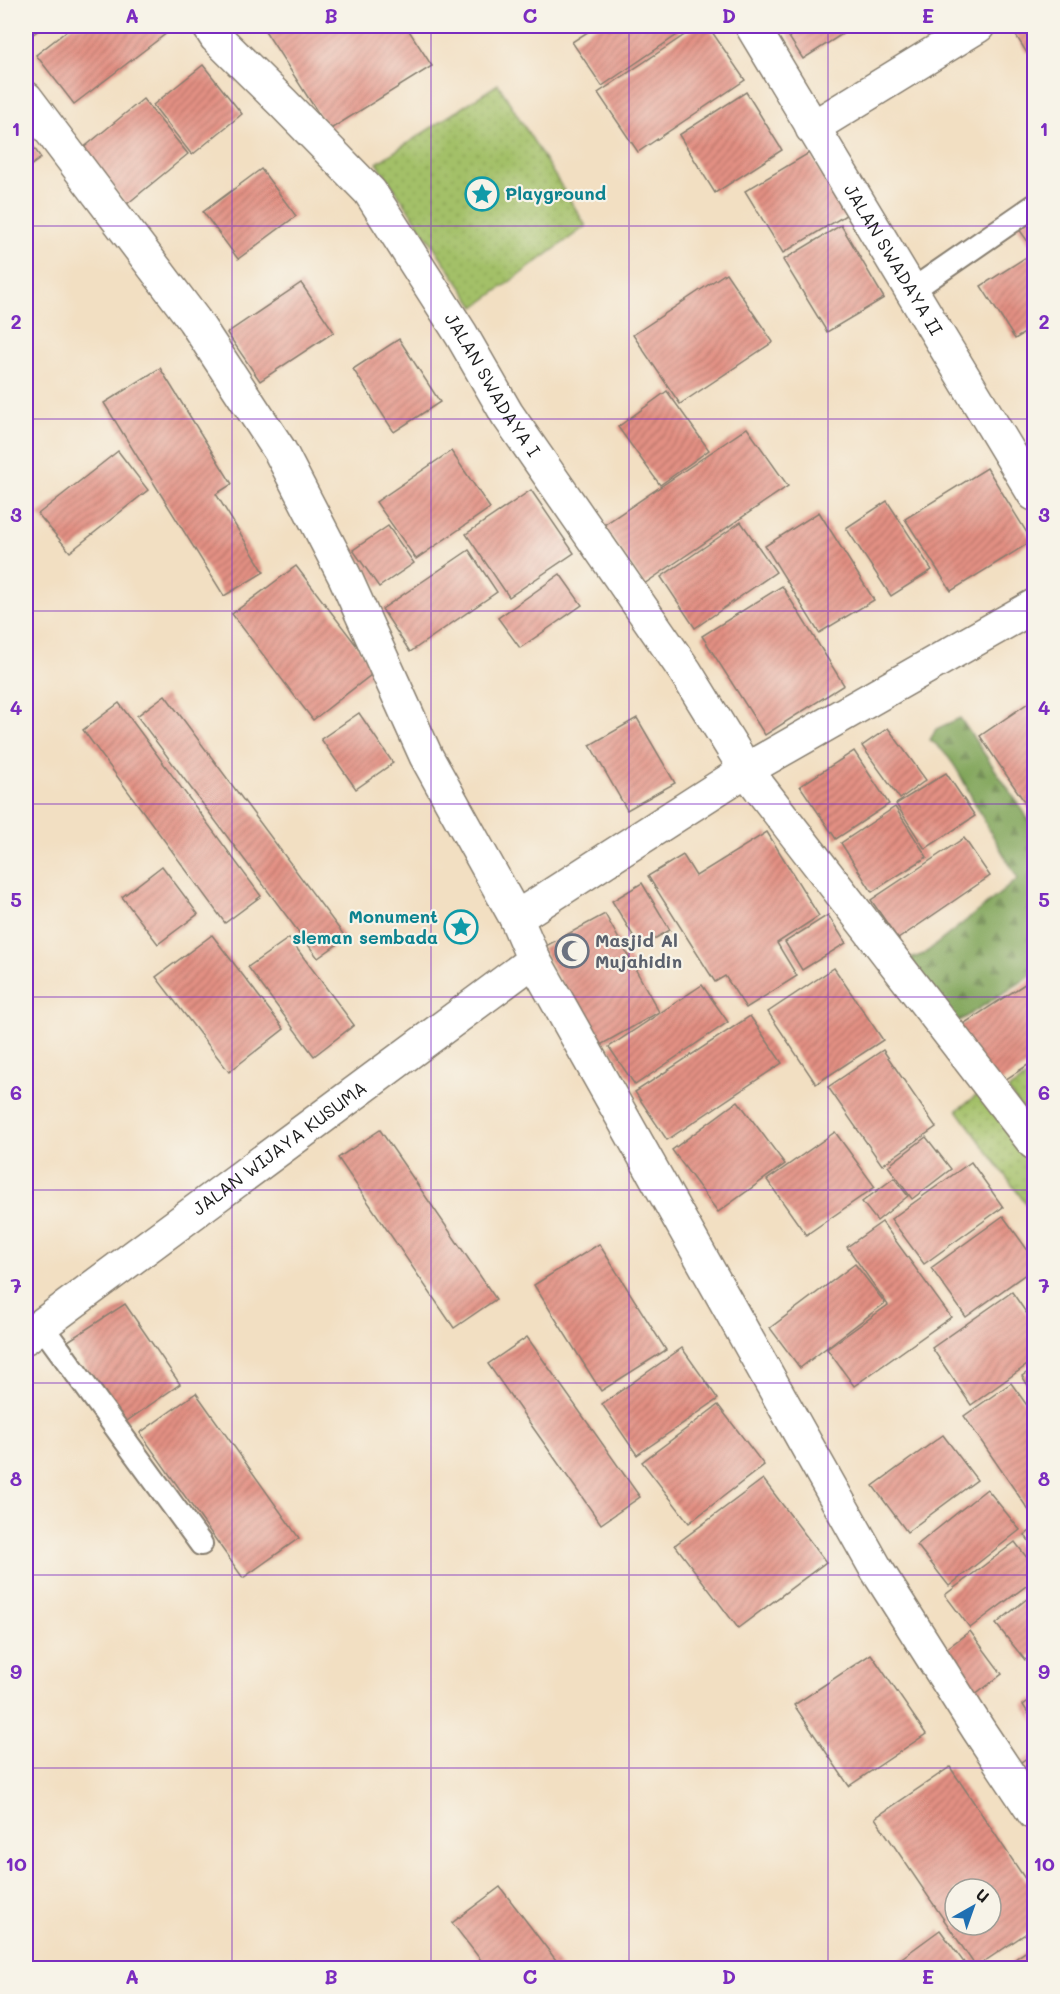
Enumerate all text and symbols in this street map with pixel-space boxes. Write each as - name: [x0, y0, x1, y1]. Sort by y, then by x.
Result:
- text: A: [125, 2, 139, 28]
- text: B: [324, 2, 338, 28]
- text: C: [523, 2, 538, 28]
- text: D: [722, 2, 736, 28]
- text: E: [922, 2, 934, 28]
- text: 1: [12, 115, 20, 141]
- text: 1: [1040, 115, 1048, 141]
- place icon: Playground: [464, 176, 500, 212]
- street label: JALAN SWADAYA II: [839, 179, 949, 339]
- place label: Playground: [505, 181, 606, 205]
- text: 2: [10, 308, 22, 334]
- street label: JALAN SWADAYA I: [440, 308, 546, 461]
- text: 2: [1038, 308, 1050, 334]
- text: 3: [10, 501, 22, 527]
- text: 3: [1038, 501, 1050, 527]
- text: 4: [10, 694, 23, 720]
- text: 4: [1038, 694, 1051, 720]
- text: 5: [10, 886, 22, 912]
- text: 5: [1038, 886, 1050, 912]
- place label: Monument sleman sembada: [292, 904, 438, 949]
- place icon: Monument sleman sembada: [443, 909, 479, 945]
- place label: Masjid Al Mujahidin: [595, 928, 682, 973]
- mosque icon: Masjid Al Mujahidin: [554, 933, 590, 969]
- street label: JALAN WIJAYA KUSUMA: [187, 1075, 371, 1221]
- text: 6: [10, 1079, 22, 1105]
- text: 6: [1038, 1079, 1050, 1105]
- text: 7: [10, 1272, 22, 1298]
- text: 7: [1038, 1272, 1050, 1298]
- text: 8: [10, 1465, 22, 1491]
- text: 8: [1038, 1465, 1050, 1491]
- text: 9: [10, 1658, 22, 1684]
- text: 9: [1038, 1658, 1050, 1684]
- text: 10: [5, 1850, 27, 1876]
- text: 10: [1033, 1850, 1055, 1876]
- north arrow: [943, 1877, 1003, 1937]
- text: U: [972, 1883, 994, 1907]
- text: A: [125, 1963, 139, 1989]
- text: B: [324, 1963, 338, 1989]
- text: C: [523, 1963, 538, 1989]
- text: D: [722, 1963, 736, 1989]
- text: E: [922, 1963, 934, 1989]

